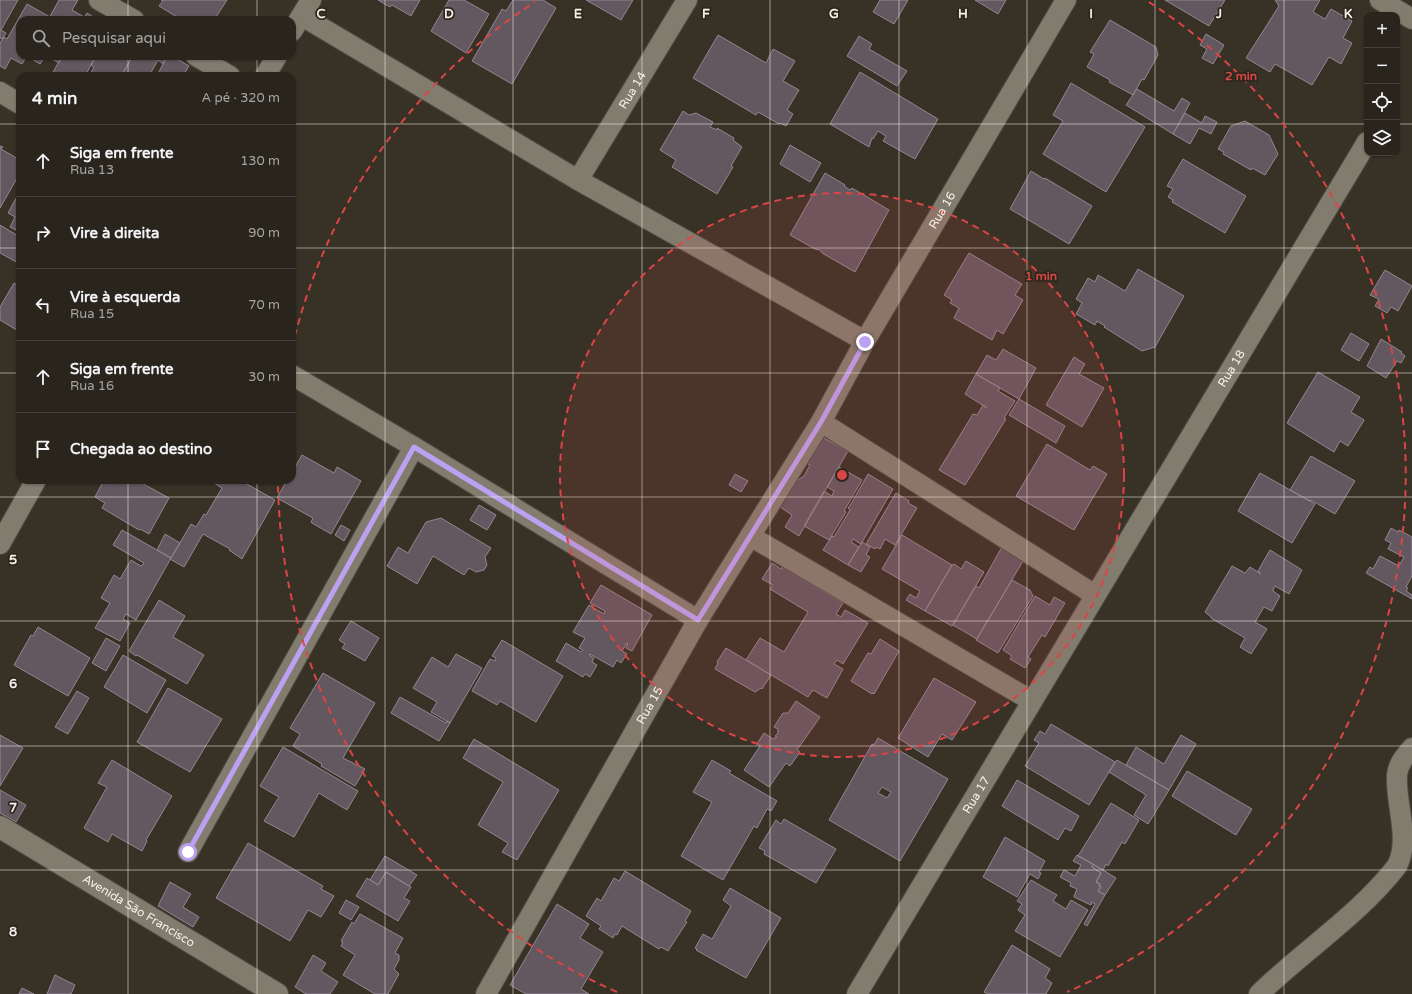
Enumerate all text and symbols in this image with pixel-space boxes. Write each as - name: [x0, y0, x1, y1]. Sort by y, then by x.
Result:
- text: C: [316, 6, 326, 22]
- text: D: [444, 6, 454, 22]
- text: E: [574, 6, 582, 22]
- text: F: [702, 6, 710, 22]
- text: G: [829, 6, 839, 22]
- text: H: [958, 6, 968, 22]
- text: I: [1089, 6, 1093, 22]
- text: J: [1215, 6, 1222, 22]
- text: K: [1344, 6, 1353, 22]
- map controls: [1364, 12, 1400, 156]
- button: +: [1364, 12, 1400, 48]
- search box: [16, 16, 296, 60]
- icon: search: [30, 27, 52, 49]
- text: Pesquisar aqui: [62, 29, 166, 47]
- button: −: [1364, 48, 1400, 84]
- street label: Rua 14: [616, 69, 649, 111]
- text: 2 min: [1225, 69, 1257, 83]
- button: locate: [1364, 84, 1400, 120]
- text: 4 min: [32, 88, 77, 109]
- text: A pé · 320 m: [201, 90, 280, 106]
- button: layers: [1364, 120, 1400, 156]
- text: Siga em frente: [70, 144, 174, 162]
- icon: ahead: [32, 150, 54, 172]
- text: 130 m: [240, 153, 280, 169]
- text: Rua 13: [70, 162, 114, 178]
- street label: Rua 16: [926, 189, 958, 231]
- icon: right: [32, 222, 54, 244]
- text: Vire à direita: [70, 224, 159, 242]
- text: 90 m: [248, 225, 280, 241]
- text: 1 min: [1025, 269, 1057, 283]
- text: Vire à esquerda: [70, 288, 180, 306]
- icon: left: [32, 294, 54, 316]
- text: 70 m: [248, 297, 280, 313]
- text: Rua 15: [70, 306, 114, 322]
- route end: [856, 333, 874, 351]
- street label: Rua 18: [1215, 347, 1248, 390]
- text: Siga em frente: [70, 360, 174, 378]
- icon: ahead: [32, 366, 54, 388]
- text: 30 m: [248, 369, 280, 385]
- text: Rua 16: [70, 378, 114, 394]
- icon: arrive: [32, 438, 54, 460]
- text: Chegada ao destino: [70, 440, 212, 458]
- centre of rings: [835, 468, 849, 482]
- text: 5: [9, 552, 17, 568]
- text: 6: [9, 676, 17, 692]
- street label: Rua 15: [634, 684, 666, 726]
- street label: Rua 17: [960, 774, 993, 816]
- text: 7: [9, 800, 17, 816]
- route start: [179, 843, 197, 861]
- street label: Avenida São Francisco: [80, 871, 197, 950]
- text: 8: [9, 924, 17, 940]

